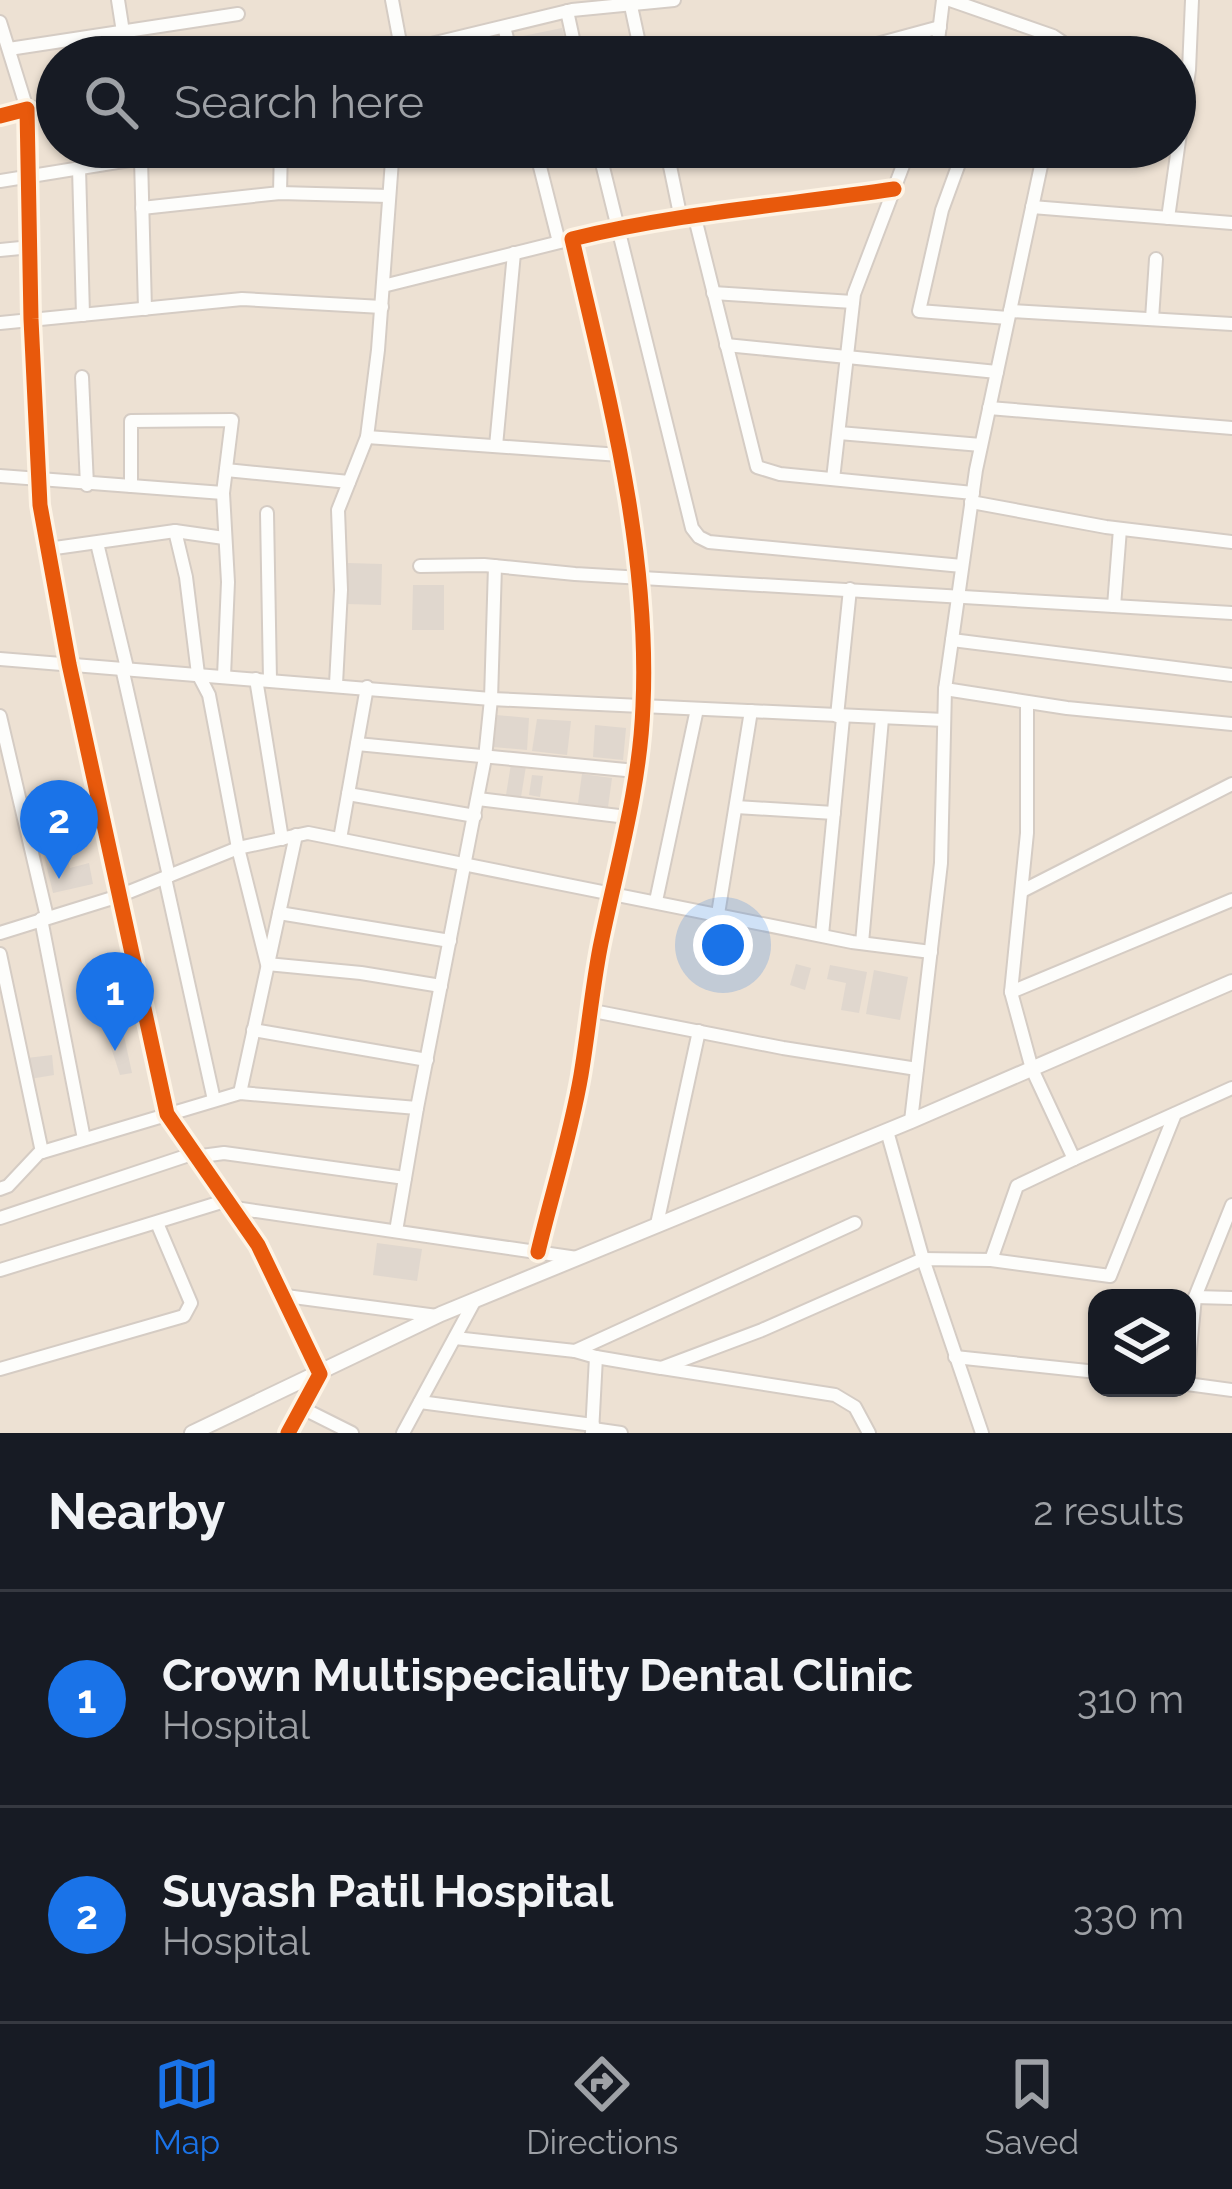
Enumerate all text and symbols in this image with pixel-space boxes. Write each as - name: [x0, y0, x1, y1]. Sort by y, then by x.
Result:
- search box: [36, 36, 1196, 168]
- icon: search: [78, 69, 144, 135]
- text: Search here: [174, 76, 424, 129]
- pin: 2: [20, 780, 98, 879]
- your location: [693, 915, 753, 975]
- pin: 1: [76, 952, 154, 1051]
- map controls: [1088, 1289, 1196, 1397]
- button: layers: [1088, 1289, 1196, 1397]
- text: Nearby: [48, 1481, 225, 1541]
- text: 2 results: [1033, 1488, 1184, 1534]
- text: Crown Multispeciality Dental Clinic: [162, 1649, 913, 1702]
- text: 1: [77, 1676, 97, 1722]
- text: 310 m: [1077, 1676, 1184, 1722]
- text: Hospital: [162, 1702, 310, 1748]
- text: Suyash Patil Hospital: [162, 1865, 613, 1918]
- text: 2: [76, 1892, 98, 1938]
- text: 330 m: [1073, 1892, 1184, 1938]
- text: Hospital: [162, 1918, 310, 1964]
- tab: Map: [153, 2051, 220, 2162]
- tab: Directions: [526, 2051, 679, 2162]
- tab: Saved: [985, 2051, 1079, 2162]

